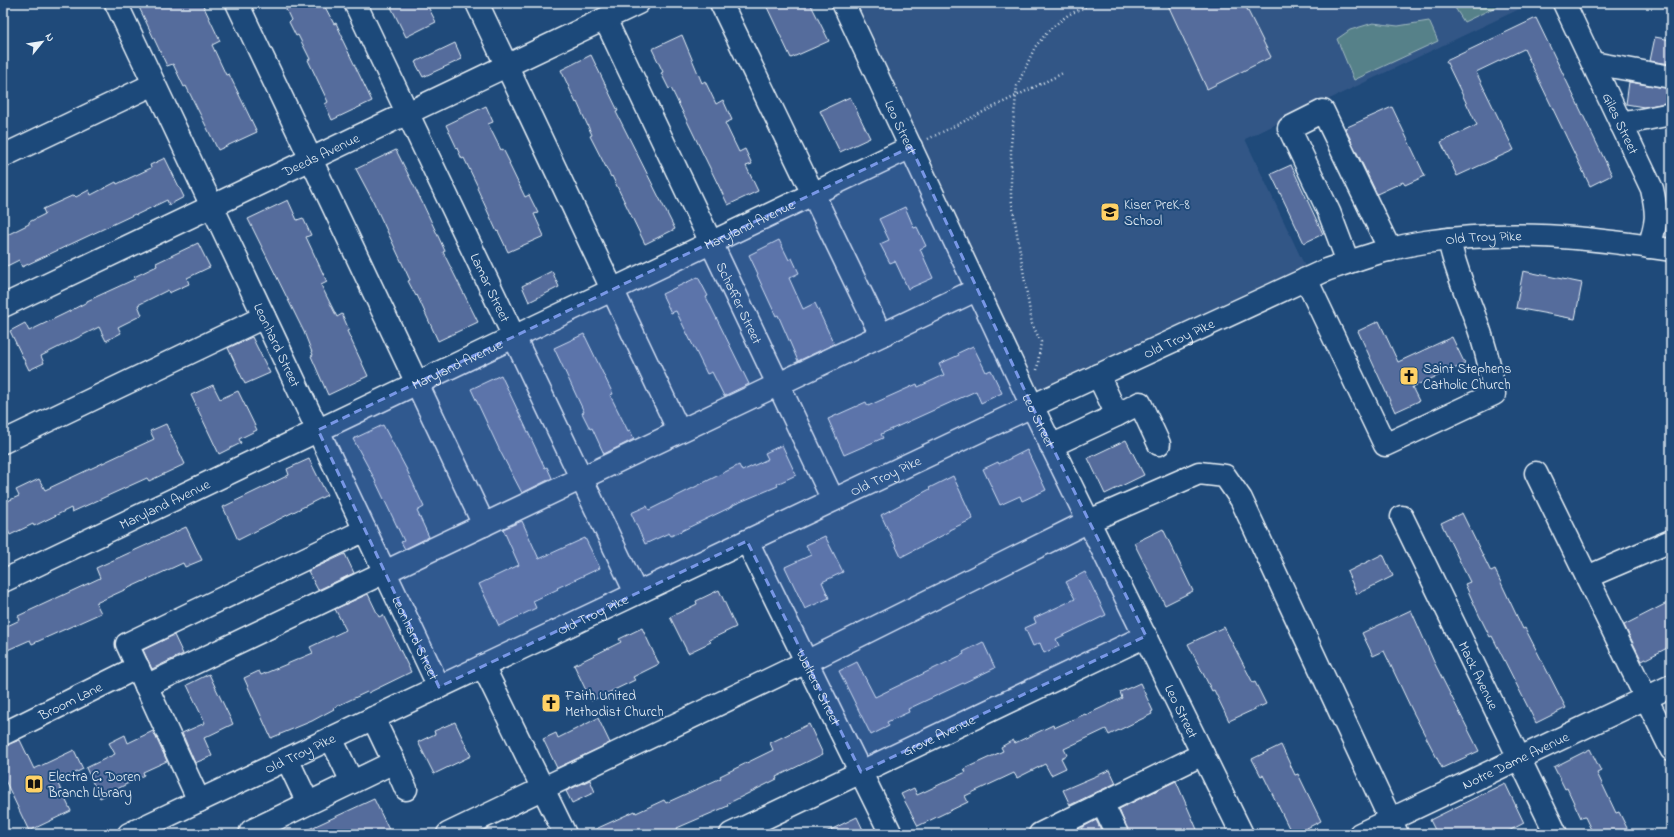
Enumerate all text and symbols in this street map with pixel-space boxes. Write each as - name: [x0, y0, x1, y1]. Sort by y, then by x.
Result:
- north arrow: [22, 22, 62, 62]
- text: N: [41, 30, 59, 45]
- street label: Giles Street: [1596, 90, 1643, 158]
- street label: Leo Street: [878, 97, 922, 158]
- street label: Deeds Avenue: [278, 128, 364, 184]
- street label: Maryland Avenue: [701, 195, 799, 256]
- place label: Kiser PreK-8 School: [1124, 195, 1190, 232]
- school or university icon: Kiser PreK-8 School: [1099, 201, 1121, 223]
- street label: Old Troy Pike: [1445, 226, 1522, 251]
- street label: Lamar Street: [464, 250, 515, 326]
- street label: Schaffer Street: [710, 259, 767, 348]
- street label: Leonhard Street: [247, 300, 305, 391]
- street label: Old Troy Pike: [1140, 314, 1219, 365]
- street label: Maryland Avenue: [409, 334, 507, 396]
- place label: Saint Stephens Catholic Church: [1423, 359, 1511, 396]
- church icon: Saint Stephens Catholic Church: [1398, 365, 1420, 387]
- street label: Leo Street: [1016, 390, 1060, 452]
- street label: Old Troy Pike: [847, 451, 926, 503]
- street label: Maryland Avenue: [116, 474, 215, 536]
- street label: Old Troy Pike: [554, 590, 633, 641]
- street label: Leonhard Street: [385, 593, 443, 684]
- street label: Mack Avenue: [1452, 638, 1503, 714]
- street label: Walters Street: [790, 646, 845, 730]
- street label: Broom Lane: [35, 677, 107, 727]
- street label: Leo Street: [1158, 681, 1203, 743]
- place label: Faith United Methodist Church: [564, 686, 664, 723]
- church icon: Faith United Methodist Church: [540, 692, 562, 714]
- street label: Grove Avenue: [900, 710, 980, 763]
- street label: Notre Dame Avenue: [1459, 727, 1573, 796]
- street label: Old Troy Pike: [262, 728, 340, 780]
- place label: Electra C. Doren Branch Library: [47, 767, 141, 805]
- library icon: Electra C. Doren Branch Library: [23, 773, 45, 795]

